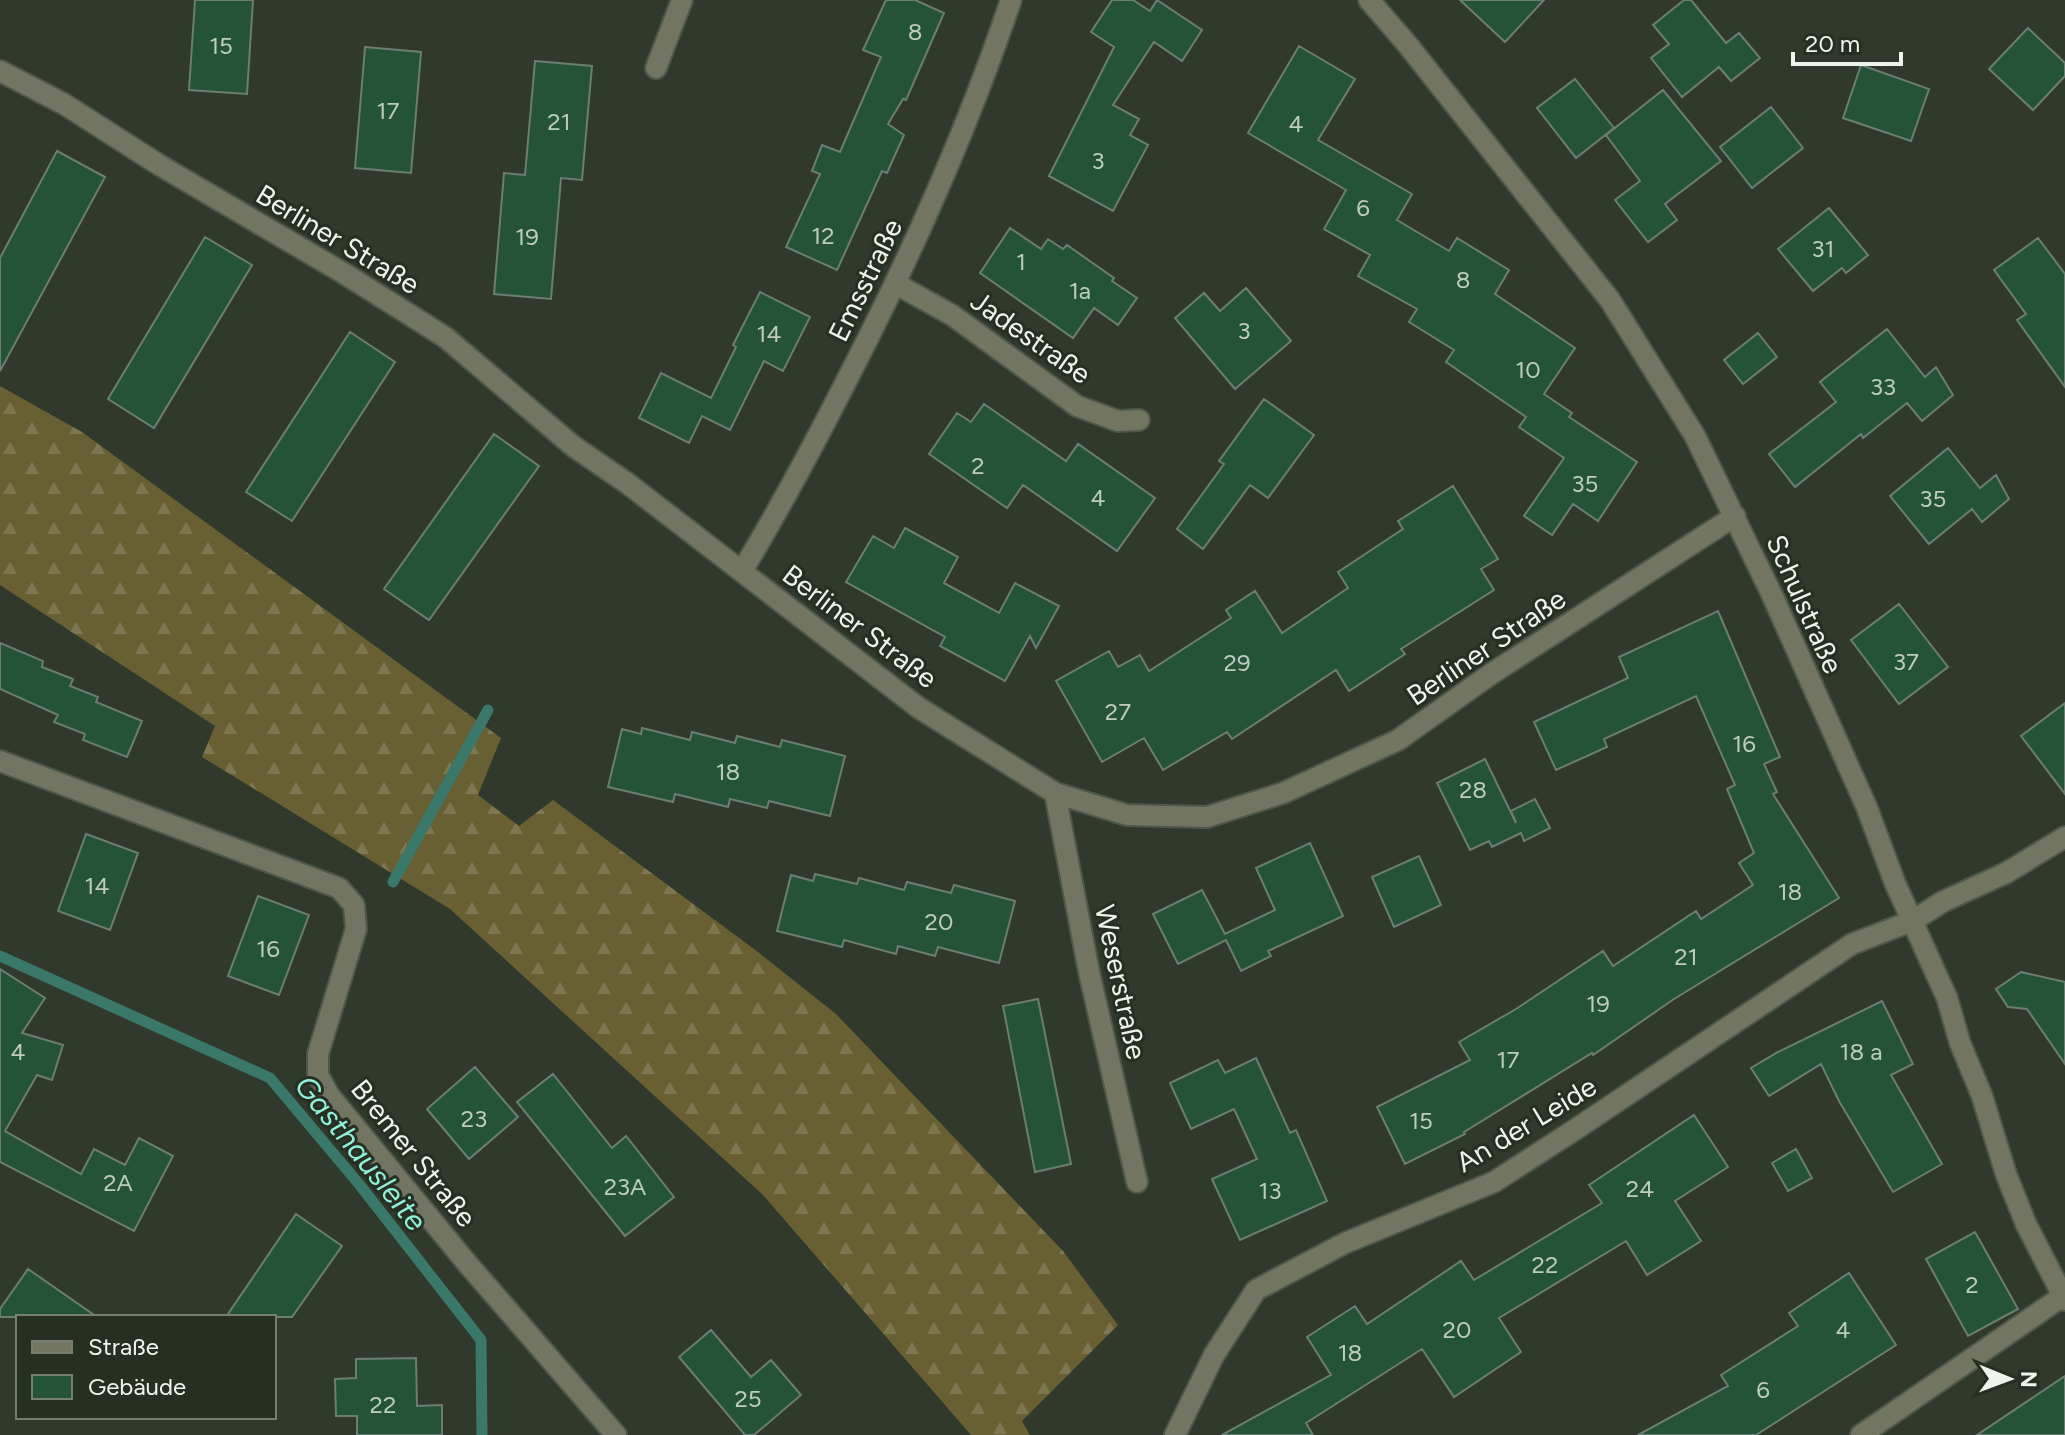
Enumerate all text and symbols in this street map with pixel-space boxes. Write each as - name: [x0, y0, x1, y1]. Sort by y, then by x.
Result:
- scale bar: [1793, 16, 1901, 66]
- house number: 8: [908, 17, 922, 46]
- text: 20 m: [1805, 29, 1860, 58]
- house number: 15: [209, 31, 233, 60]
- house number: 17: [377, 96, 400, 125]
- house number: 21: [547, 107, 571, 136]
- house number: 4: [1289, 109, 1304, 138]
- house number: 3: [1091, 146, 1105, 175]
- street label: Berliner Straße: [250, 177, 426, 301]
- house number: 6: [1356, 193, 1370, 222]
- street label: Emsstraße: [821, 213, 909, 347]
- house number: 12: [811, 221, 835, 250]
- house number: 19: [515, 222, 539, 251]
- house number: 31: [1812, 234, 1834, 263]
- house number: 1: [1016, 247, 1026, 276]
- house number: 8: [1456, 265, 1470, 294]
- house number: 1a: [1069, 276, 1091, 305]
- street label: Jadestraße: [964, 283, 1098, 391]
- house number: 3: [1237, 316, 1251, 345]
- house number: 14: [757, 319, 781, 348]
- house number: 10: [1515, 355, 1541, 384]
- house number: 33: [1870, 372, 1896, 401]
- house number: 2: [971, 451, 985, 480]
- house number: 35: [1572, 469, 1598, 498]
- house number: 4: [1091, 483, 1106, 512]
- house number: 35: [1920, 484, 1946, 513]
- street label: Schulstraße: [1759, 529, 1851, 679]
- street label: Berliner Straße: [776, 557, 944, 695]
- street label: Berliner Straße: [1400, 581, 1572, 713]
- house number: 37: [1893, 647, 1919, 676]
- house number: 29: [1224, 648, 1251, 677]
- house number: 27: [1105, 697, 1131, 726]
- house number: 16: [1732, 729, 1756, 758]
- house number: 18: [716, 757, 740, 786]
- house number: 28: [1459, 775, 1487, 804]
- house number: 14: [85, 871, 109, 900]
- house number: 18: [1778, 877, 1802, 906]
- street label: Weserstraße: [1088, 902, 1154, 1062]
- house number: 20: [925, 907, 953, 936]
- house number: 16: [256, 934, 280, 963]
- house number: 21: [1674, 942, 1698, 971]
- house number: 19: [1586, 989, 1610, 1018]
- house number: 4: [11, 1037, 26, 1066]
- house number: 18 a: [1840, 1037, 1882, 1066]
- house number: 17: [1497, 1045, 1520, 1074]
- water label: Gasthausleite: [287, 1068, 435, 1238]
- street label: An der Leide: [1450, 1069, 1602, 1179]
- street label: Bremer Straße: [344, 1072, 484, 1234]
- house number: 23: [461, 1104, 487, 1133]
- house number: 15: [1409, 1106, 1433, 1135]
- house number: 2A: [103, 1168, 134, 1197]
- house number: 23A: [604, 1172, 647, 1201]
- house number: 24: [1626, 1174, 1654, 1203]
- house number: 13: [1259, 1176, 1281, 1205]
- house number: 22: [1532, 1250, 1558, 1279]
- house number: 2: [1965, 1270, 1979, 1299]
- legend: [16, 1315, 276, 1419]
- house number: 20: [1443, 1315, 1471, 1344]
- house number: 4: [1836, 1315, 1851, 1344]
- text: Straße: [88, 1332, 159, 1361]
- house number: 18: [1338, 1338, 1362, 1367]
- north arrow: [1969, 1339, 2049, 1419]
- text: N: [2015, 1371, 2042, 1388]
- text: Gebäude: [88, 1372, 186, 1401]
- house number: 6: [1756, 1375, 1770, 1404]
- house number: 25: [734, 1384, 762, 1413]
- house number: 22: [370, 1390, 396, 1419]

